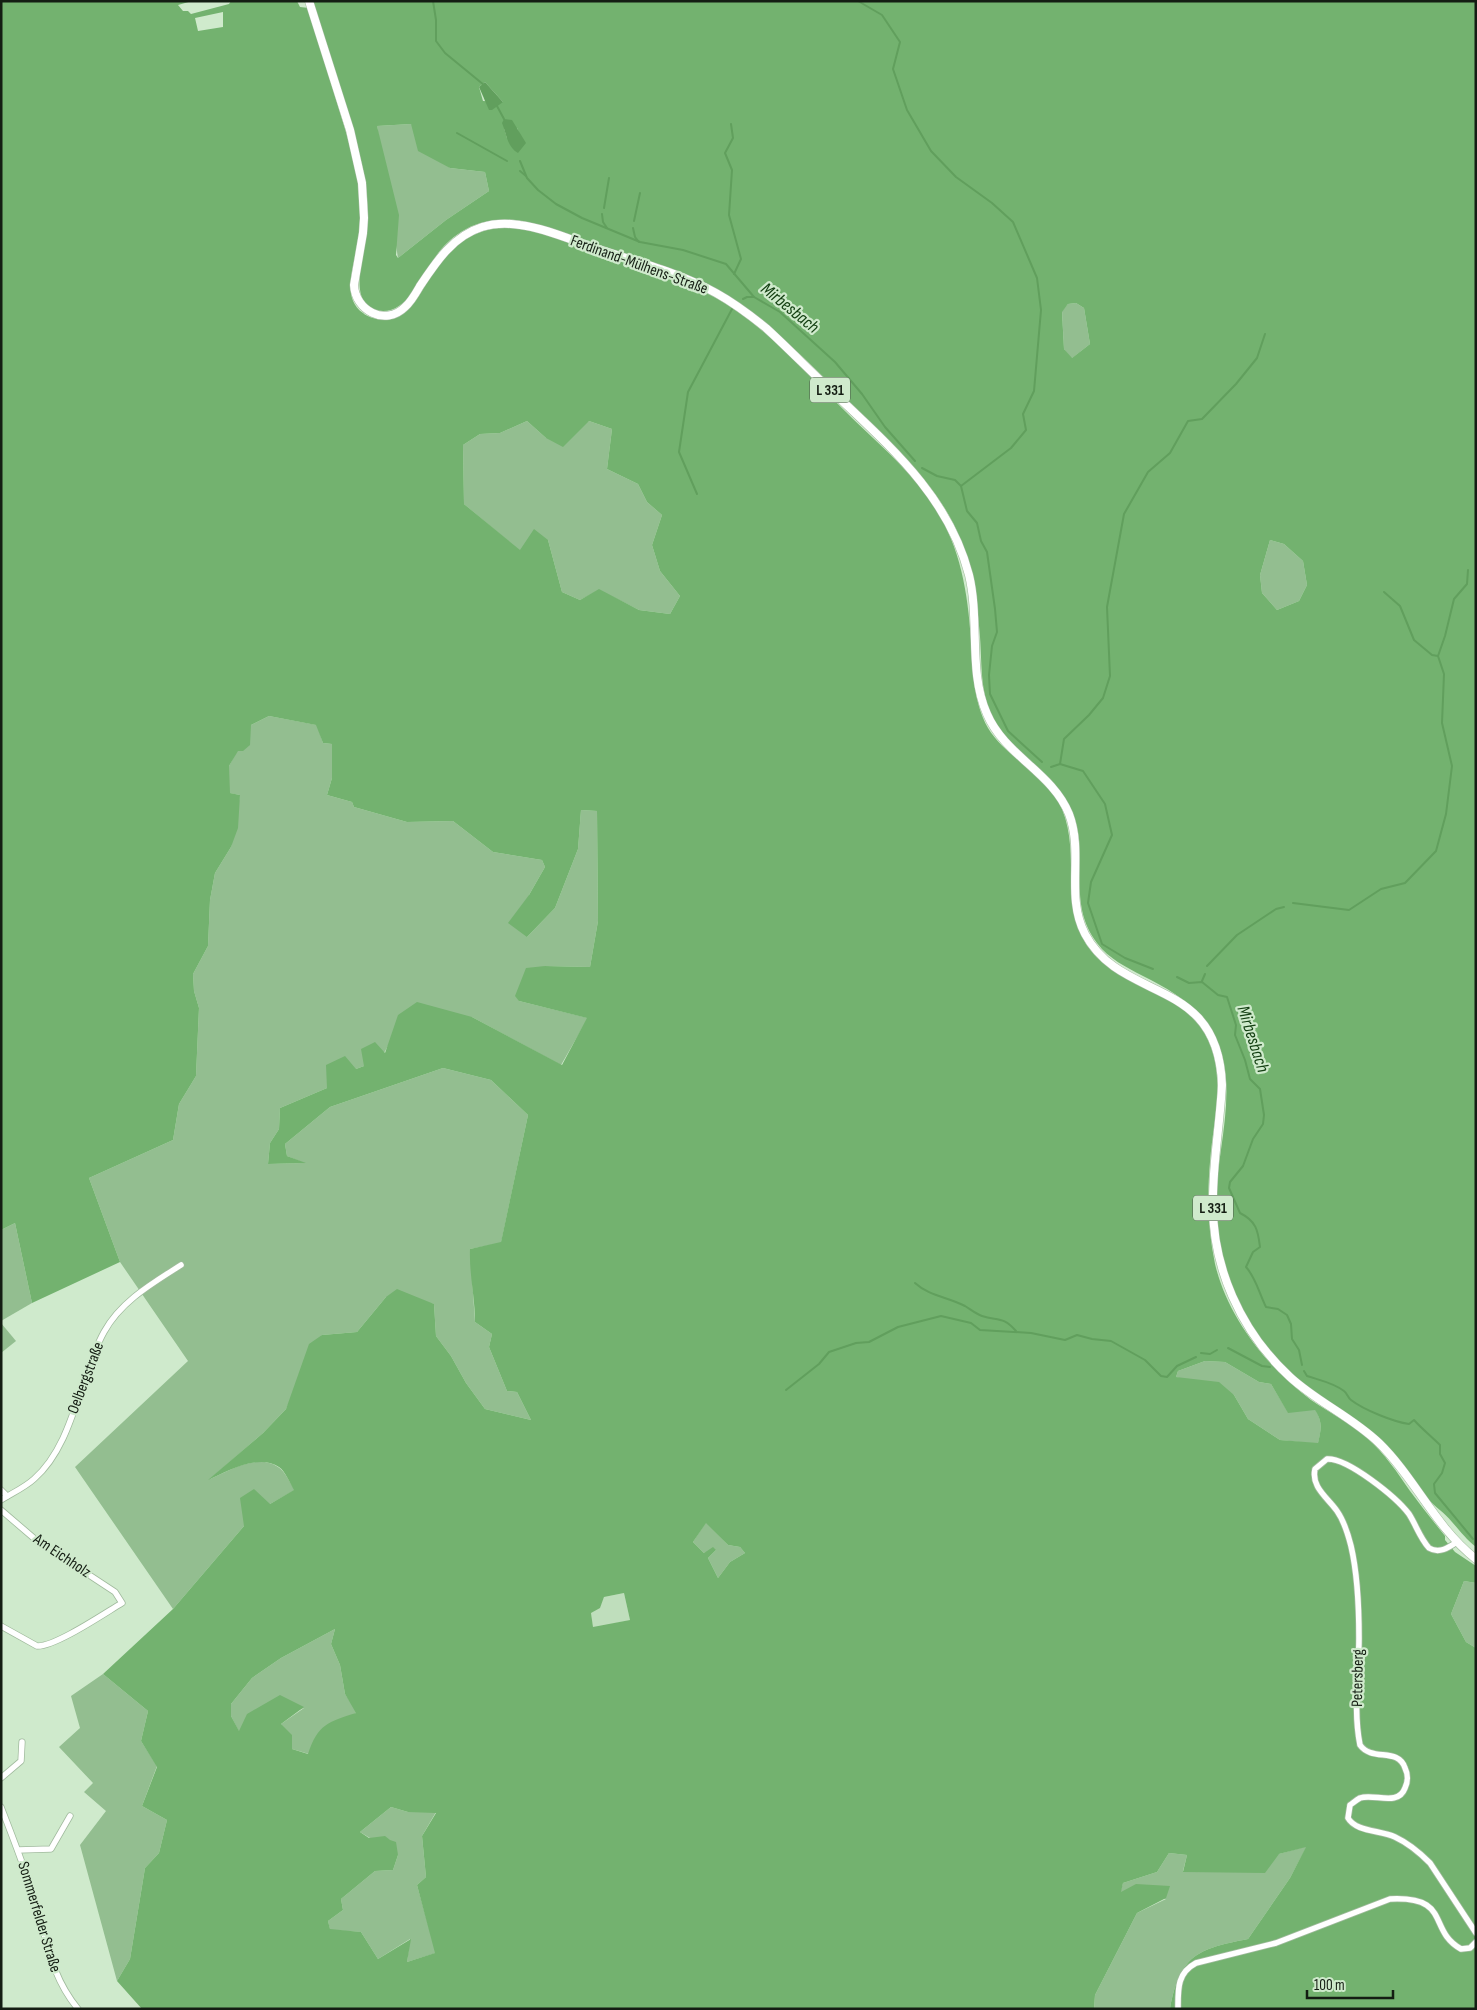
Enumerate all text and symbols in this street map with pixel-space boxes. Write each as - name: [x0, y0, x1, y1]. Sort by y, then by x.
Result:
- street label: Ferdinand-Mülhens-Straße: [568, 231, 710, 299]
- water label: Mirbesbach: [757, 278, 824, 338]
- road number: L 331: [810, 378, 850, 402]
- water label: Mirbesbach: [1232, 1003, 1274, 1075]
- road number: L 331: [1193, 1196, 1233, 1220]
- street label: Oelbergstraße: [64, 1339, 108, 1417]
- street label: Am Eichholz: [29, 1529, 94, 1582]
- street label: Petersberg: [1348, 1649, 1368, 1707]
- street label: Sommerfelder Straße: [13, 1859, 65, 1975]
- scale bar: [1307, 1968, 1393, 2000]
- text: 100 m: [1314, 1976, 1345, 1995]

